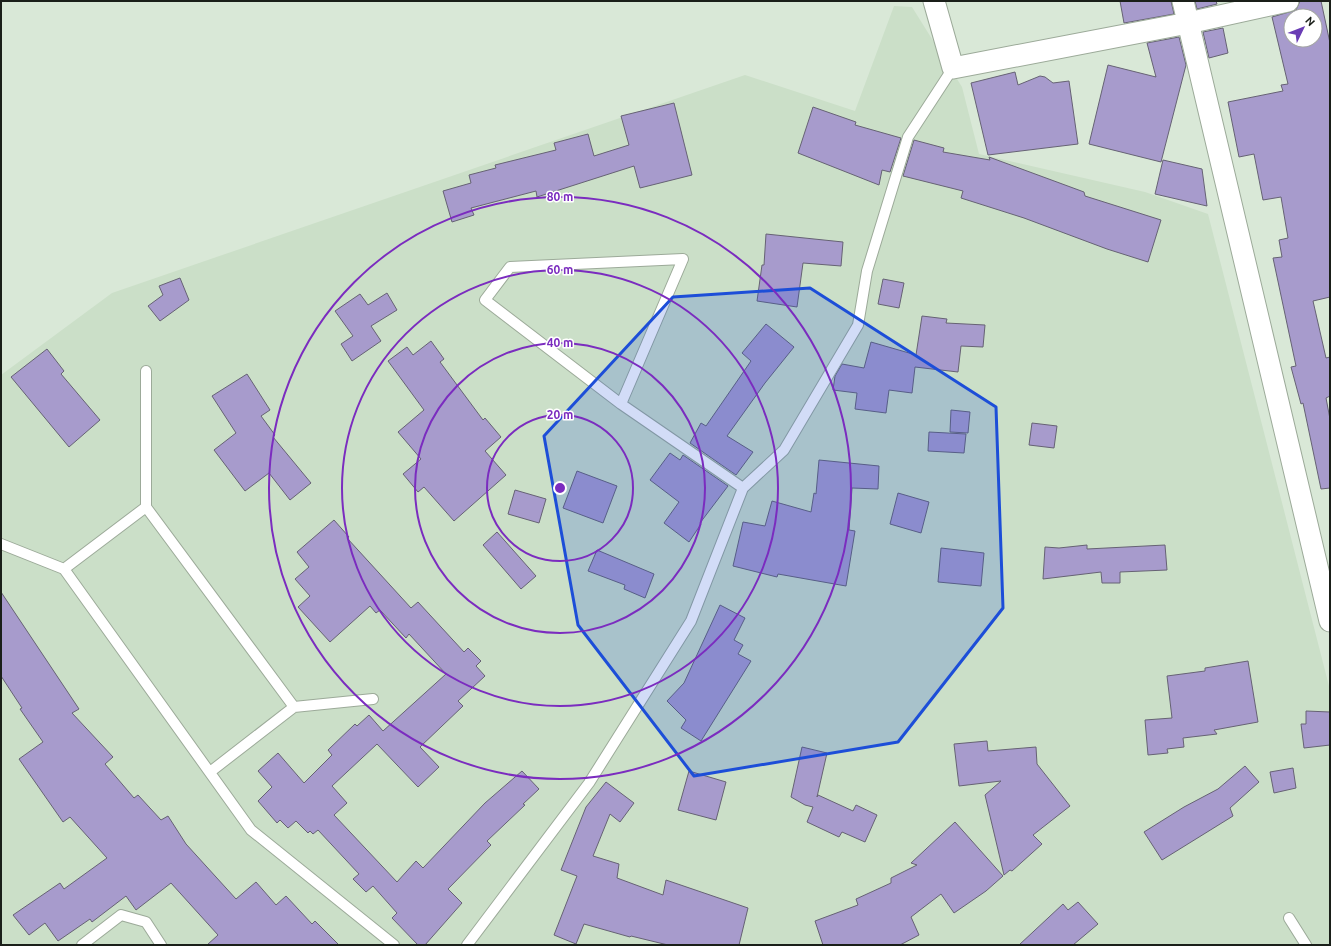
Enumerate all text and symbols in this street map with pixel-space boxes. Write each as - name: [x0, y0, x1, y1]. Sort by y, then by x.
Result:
- north arrow: [1283, 8, 1323, 48]
- text: N: [1303, 14, 1318, 28]
- text: 80 m: [547, 190, 573, 203]
- text: 60 m: [547, 263, 573, 276]
- text: 40 m: [547, 336, 573, 349]
- text: 20 m: [547, 408, 573, 421]
- centre of rings: [553, 481, 567, 495]

